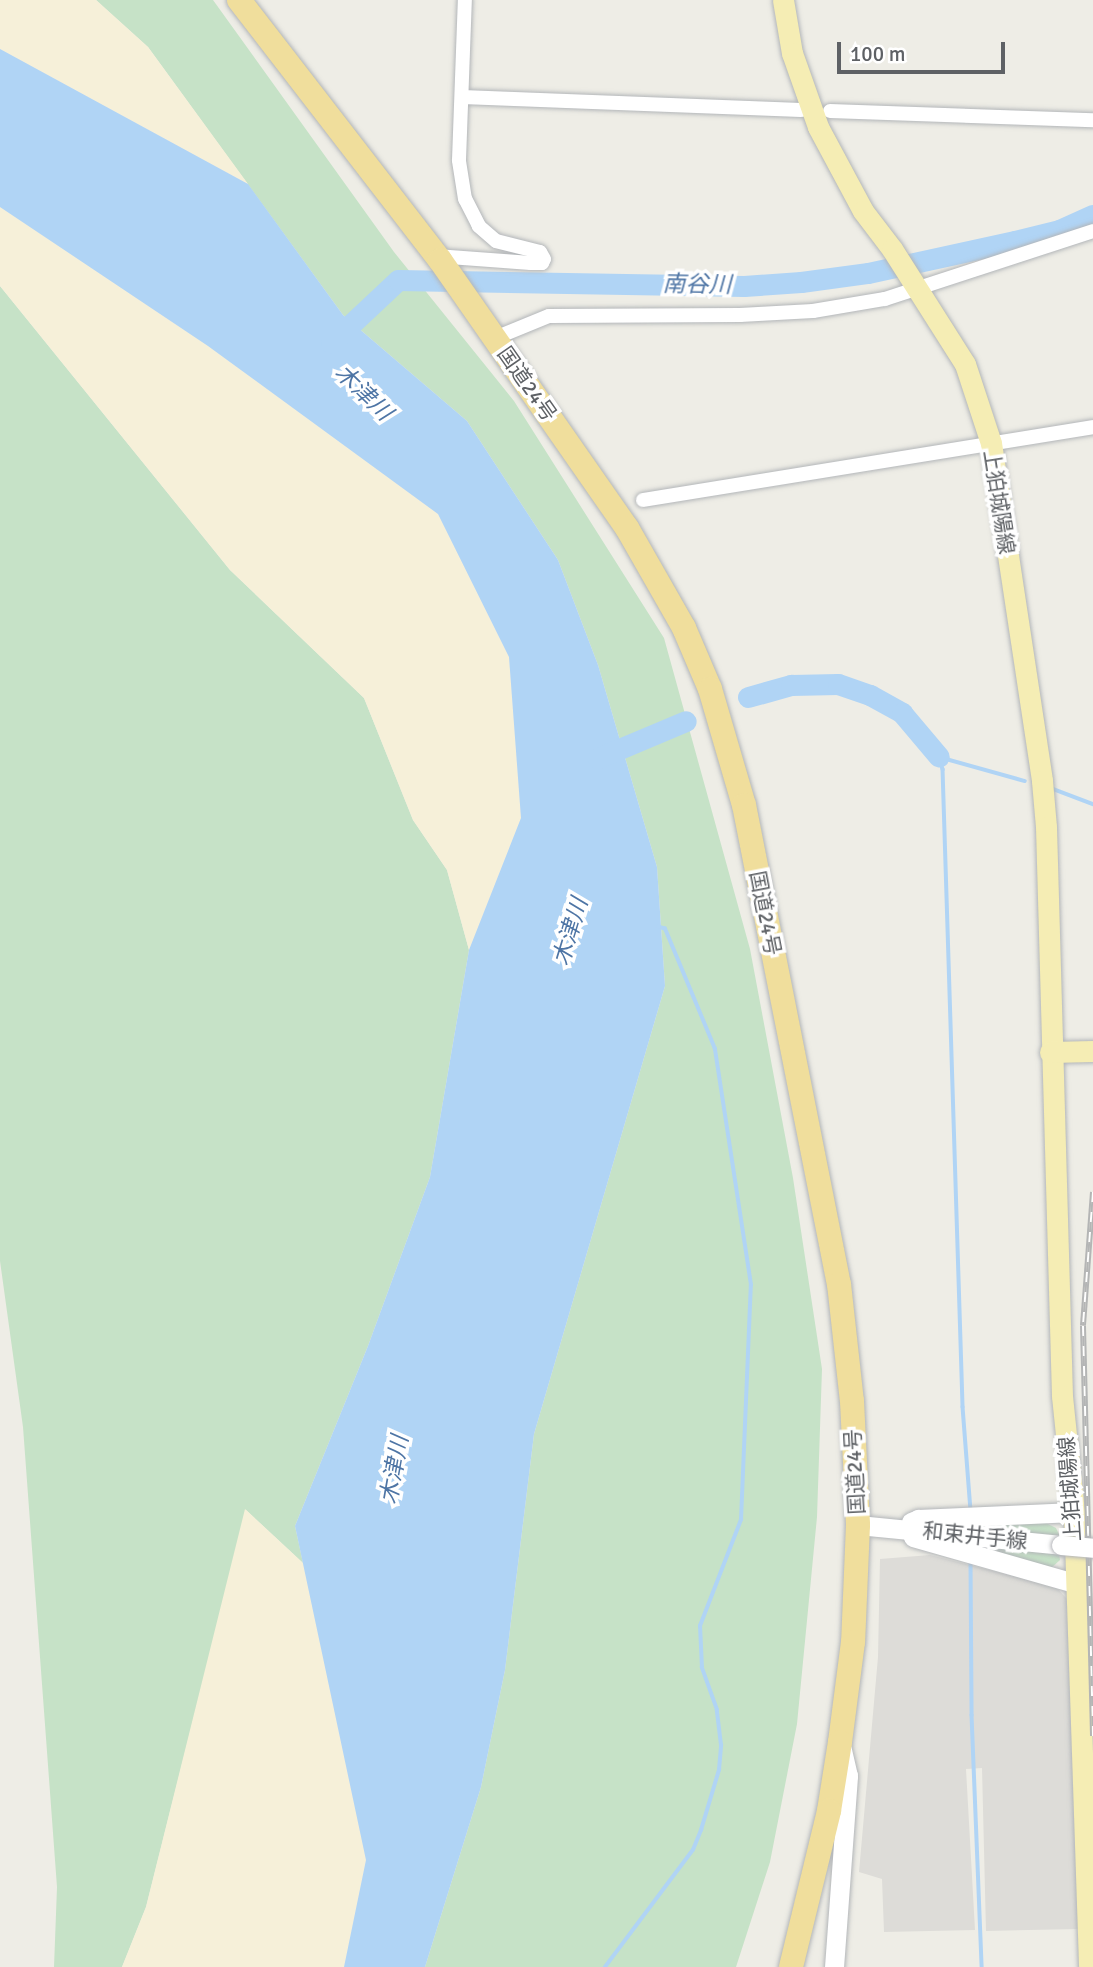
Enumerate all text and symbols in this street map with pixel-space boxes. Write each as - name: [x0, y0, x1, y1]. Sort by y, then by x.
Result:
- scale bar: [841, 28, 1009, 72]
- text: 100 m: [850, 41, 905, 67]
- water label: 南谷川: [662, 271, 732, 299]
- street label: 国道24号: [492, 342, 562, 426]
- water label: 木津川: [329, 359, 397, 427]
- street label: 上狛城陽線: [978, 448, 1020, 556]
- street label: 国道24号: [744, 869, 786, 957]
- water label: 木津川: [548, 895, 594, 969]
- street label: 国道24号: [840, 1429, 870, 1515]
- water label: 木津川: [375, 1434, 415, 1506]
- street label: 上狛城陽線: [1054, 1436, 1086, 1542]
- street label: 和束井手線: [921, 1518, 1029, 1554]

